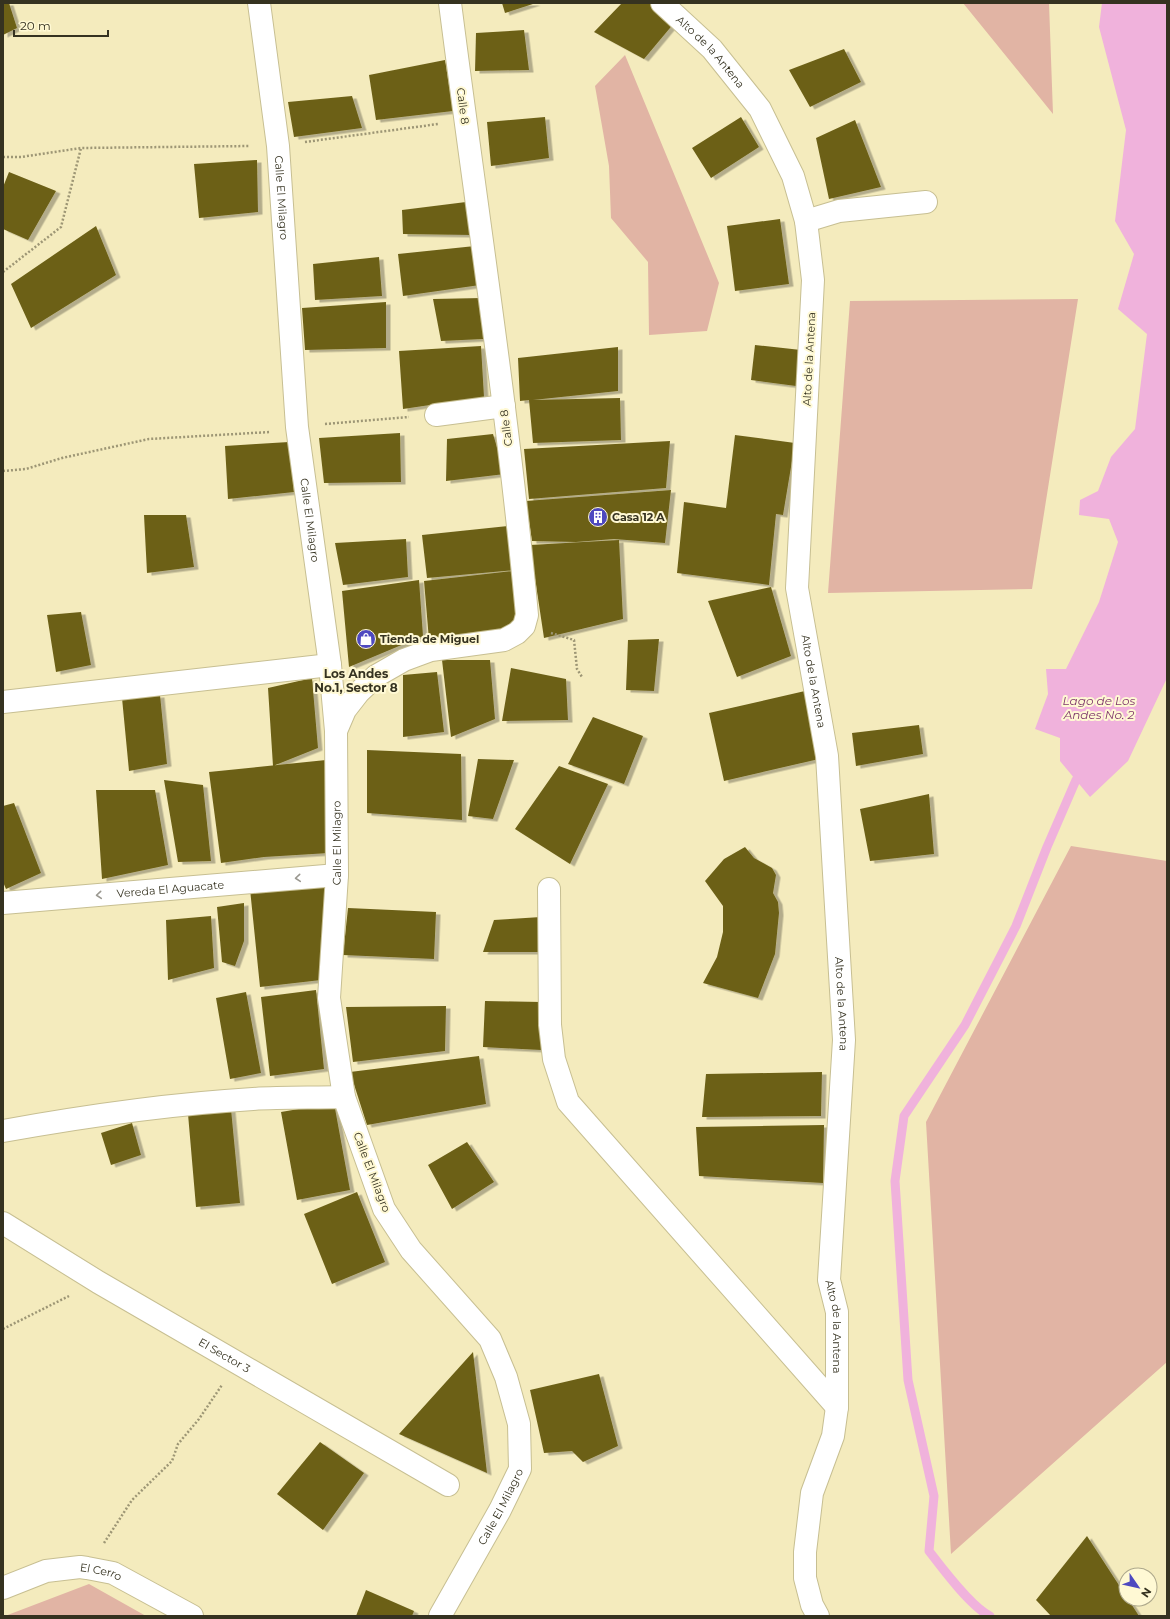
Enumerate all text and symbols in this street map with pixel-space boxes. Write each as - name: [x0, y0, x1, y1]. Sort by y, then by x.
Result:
- scale bar: [14, 12, 108, 38]
- street label: Alto de la Antena: [673, 13, 748, 91]
- text: 20 m: [20, 18, 51, 33]
- street label: Calle 8: [454, 87, 472, 125]
- street label: Calle El Milagro: [272, 155, 291, 240]
- street label: Alto de la Antena: [800, 312, 818, 406]
- street label: Calle 8: [497, 409, 515, 447]
- street label: Calle El Milagro: [297, 477, 323, 563]
- building icon: Casa 12 A: [587, 506, 609, 528]
- place label: Casa 12 A: [612, 510, 665, 524]
- shop icon: Tienda de Miguel: [355, 628, 377, 650]
- place label: Tienda de Miguel: [380, 632, 479, 646]
- street label: Alto de la Antena: [798, 634, 829, 729]
- district label: Los Andes No.1, Sector 8: [314, 666, 398, 695]
- water label: Lago de Los Andes No. 2: [1063, 693, 1136, 722]
- street label: Calle El Milagro: [329, 800, 344, 886]
- one-way arrow: [295, 874, 301, 883]
- street label: Vereda El Aguacate: [116, 877, 225, 900]
- one-way arrow: [96, 890, 102, 899]
- street label: Alto de la Antena: [832, 956, 851, 1051]
- street label: Calle El Milagro: [350, 1130, 394, 1214]
- street label: Alto de la Antena: [822, 1278, 844, 1373]
- street label: El Sector 3: [196, 1335, 253, 1376]
- street label: Calle El Milagro: [475, 1466, 526, 1547]
- street label: El Cerro: [79, 1560, 125, 1584]
- north arrow: [1118, 1567, 1158, 1607]
- text: N: [1138, 1585, 1155, 1600]

